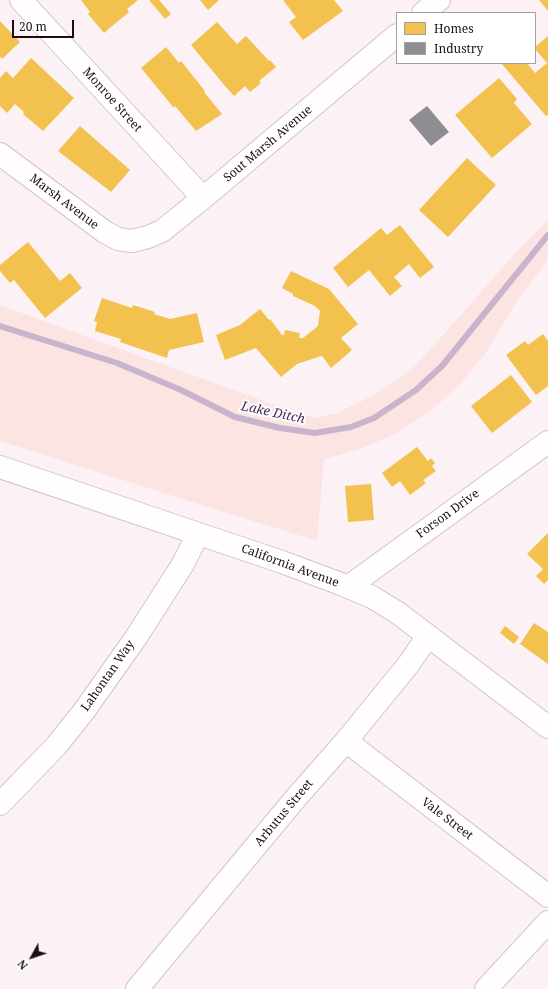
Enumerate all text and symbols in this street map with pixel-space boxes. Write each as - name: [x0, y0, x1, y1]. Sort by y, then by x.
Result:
- scale bar: [14, 12, 76, 38]
- legend: [396, 12, 536, 64]
- text: 20 m: [19, 18, 47, 35]
- text: Homes: [434, 20, 474, 37]
- text: Industry: [434, 40, 483, 57]
- street label: Monroe Street: [79, 65, 145, 135]
- street label: Sout Marsh Avenue: [221, 103, 315, 185]
- street label: Marsh Avenue: [27, 171, 101, 233]
- water label: Lake Ditch: [240, 399, 306, 427]
- street label: Forson Drive: [414, 486, 482, 542]
- street label: California Avenue: [239, 542, 341, 590]
- street label: Lahontan Way: [78, 638, 138, 714]
- street label: Arbutus Street: [252, 777, 316, 849]
- street label: Vale Street: [418, 795, 476, 843]
- north arrow: [12, 937, 52, 977]
- text: N: [14, 957, 31, 973]

